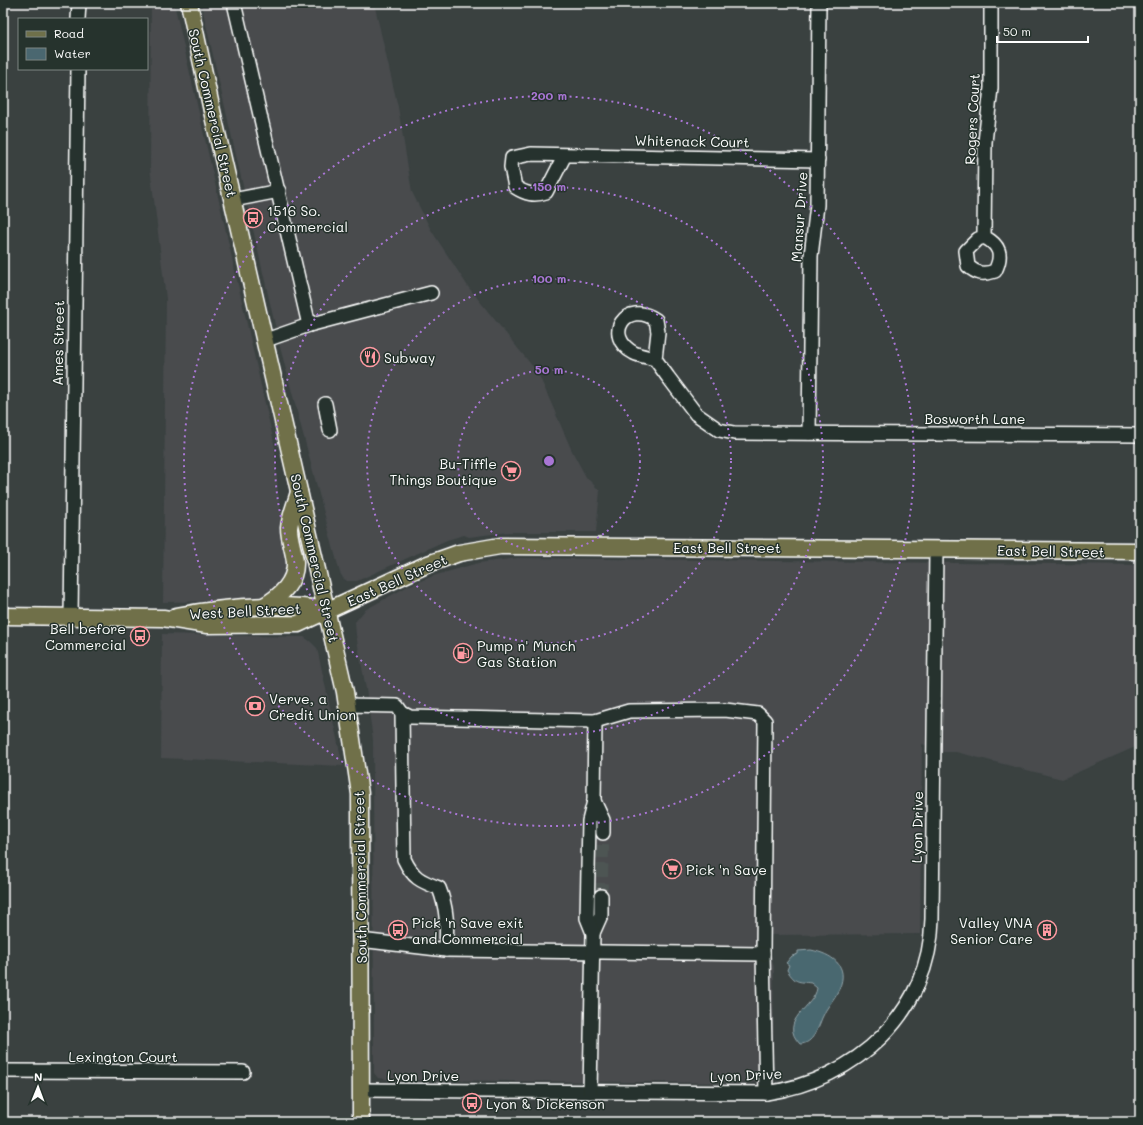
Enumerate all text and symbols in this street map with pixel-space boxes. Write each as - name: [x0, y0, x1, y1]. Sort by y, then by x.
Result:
- legend: [18, 18, 148, 70]
- scale bar: [997, 18, 1088, 44]
- text: 50 m: [1003, 23, 1031, 39]
- text: Road: [54, 25, 84, 41]
- street label: South Commercial Street: [184, 27, 242, 199]
- text: Water: [54, 45, 91, 61]
- street label: Rogers Court: [960, 73, 984, 165]
- text: 200 m: [531, 87, 567, 103]
- street label: Whitenack Court: [634, 130, 750, 152]
- street label: Mansur Drive: [786, 171, 812, 263]
- text: 150 m: [532, 178, 566, 194]
- place label: 1516 So. Commercial: [267, 201, 348, 236]
- bus stop icon: 1516 So. Commercial: [242, 207, 264, 229]
- text: 100 m: [532, 270, 566, 286]
- street label: Ames Street: [48, 300, 68, 386]
- restaurant icon: Subway: [359, 346, 381, 368]
- place label: Subway: [384, 348, 435, 367]
- text: 50 m: [535, 361, 563, 377]
- street label: Bosworth Lane: [924, 409, 1026, 428]
- place label: Bu-Tiffle Things Boutique: [389, 454, 497, 489]
- centre of rings: [542, 454, 556, 468]
- supermarket icon: Bu-Tiffle Things Boutique: [500, 460, 522, 482]
- street label: South Commercial Street: [286, 472, 344, 644]
- street label: East Bell Street: [673, 538, 781, 557]
- street label: East Bell Street: [997, 541, 1105, 561]
- street label: East Bell Street: [344, 549, 450, 611]
- street label: West Bell Street: [189, 599, 301, 623]
- place label: Bell before Commercial: [45, 619, 126, 654]
- bus stop icon: Bell before Commercial: [129, 625, 151, 647]
- place label: Pump n' Munch Gas Station: [477, 636, 576, 671]
- fuel station icon: Pump n' Munch Gas Station: [452, 642, 474, 664]
- place label: Verve, a Credit Union: [269, 689, 356, 724]
- bank icon: Verve, a Credit Union: [244, 695, 266, 717]
- street label: South Commercial Street: [349, 791, 371, 963]
- street label: Lyon Drive: [907, 791, 927, 863]
- supermarket icon: Pick 'n Save: [661, 858, 683, 880]
- place label: Pick 'n Save: [686, 860, 767, 879]
- place label: Pick 'n Save exit and Commercial: [412, 913, 524, 948]
- place label: Valley VNA Senior Care: [950, 913, 1033, 948]
- bus stop icon: Pick 'n Save exit and Commercial: [387, 919, 409, 941]
- building icon: Valley VNA Senior Care: [1036, 919, 1058, 941]
- street label: Lexington Court: [68, 1047, 178, 1066]
- street label: Lyon Drive: [709, 1064, 783, 1086]
- street label: Lyon Drive: [387, 1066, 459, 1085]
- north arrow: [18, 1067, 58, 1107]
- text: N: [34, 1069, 42, 1084]
- bus stop icon: Lyon & Dickenson: [461, 1092, 483, 1114]
- place label: Lyon & Dickenson: [486, 1094, 605, 1113]

